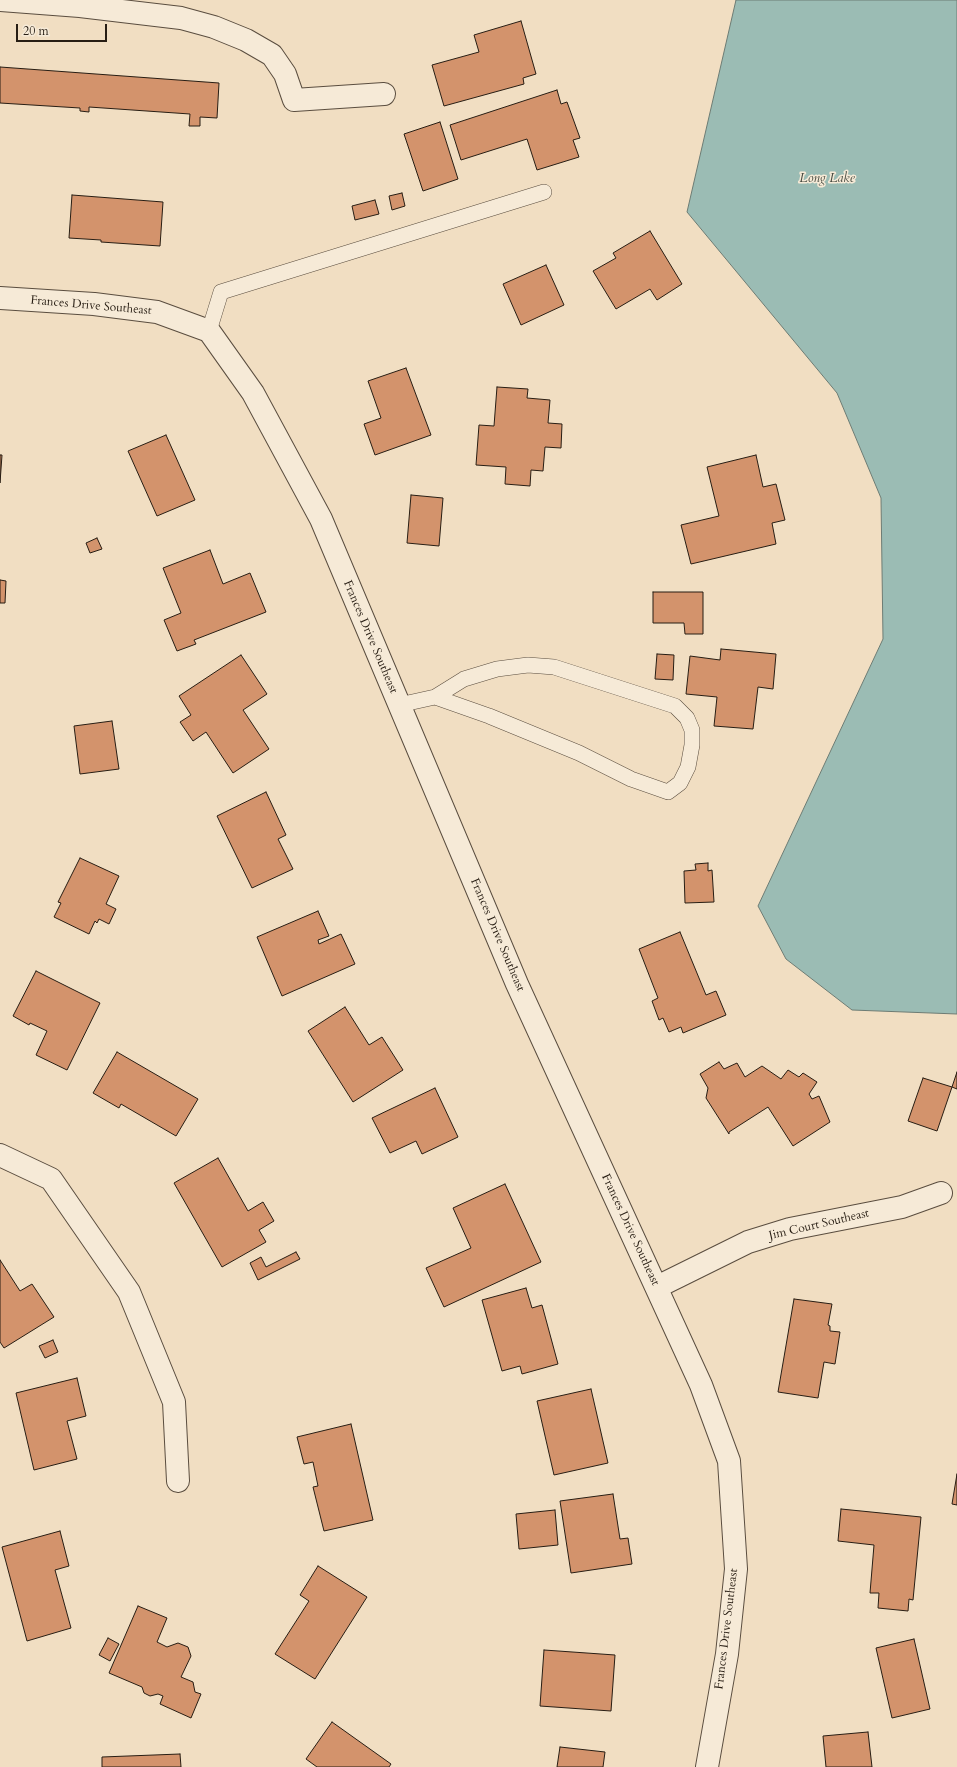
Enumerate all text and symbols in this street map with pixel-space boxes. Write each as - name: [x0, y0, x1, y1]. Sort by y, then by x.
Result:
- scale bar: [18, 16, 109, 42]
- text: 20 m: [23, 23, 49, 39]
- water label: Long Lake: [799, 171, 855, 187]
- street label: Frances Drive Southeast: [30, 294, 152, 318]
- street label: Frances Drive Southeast: [340, 578, 400, 696]
- street label: Frances Drive Southeast: [467, 876, 527, 994]
- street label: Frances Drive Southeast: [598, 1172, 662, 1288]
- street label: Jim Court Southeast: [768, 1206, 870, 1244]
- street label: Frances Drive Southeast: [712, 1568, 742, 1690]

